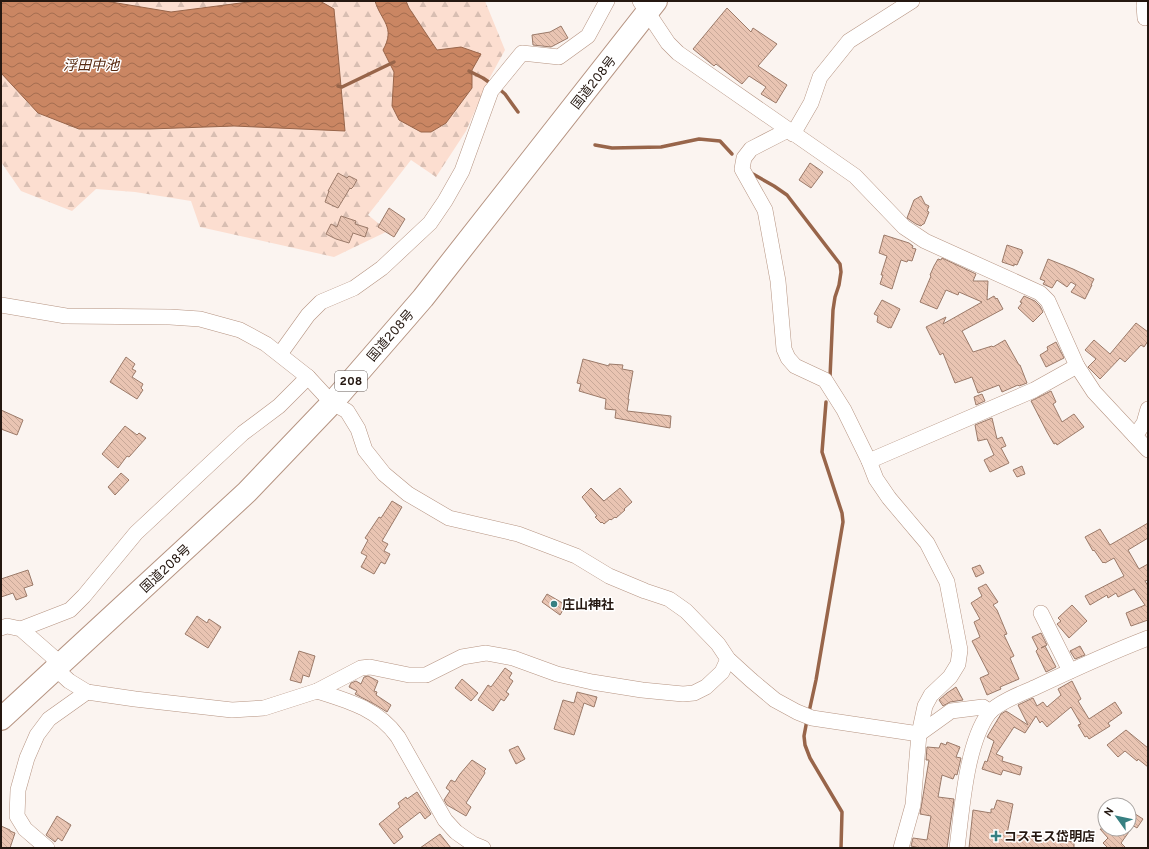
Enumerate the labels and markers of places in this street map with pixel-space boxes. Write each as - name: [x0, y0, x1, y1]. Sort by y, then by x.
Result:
- place label: 庄山神社: [562, 597, 614, 614]
- marker: 庄山神社: [549, 599, 559, 609]
- place label: コスモス岱明店: [1004, 829, 1095, 846]
- marker: コスモス岱明店: [991, 831, 1001, 841]

